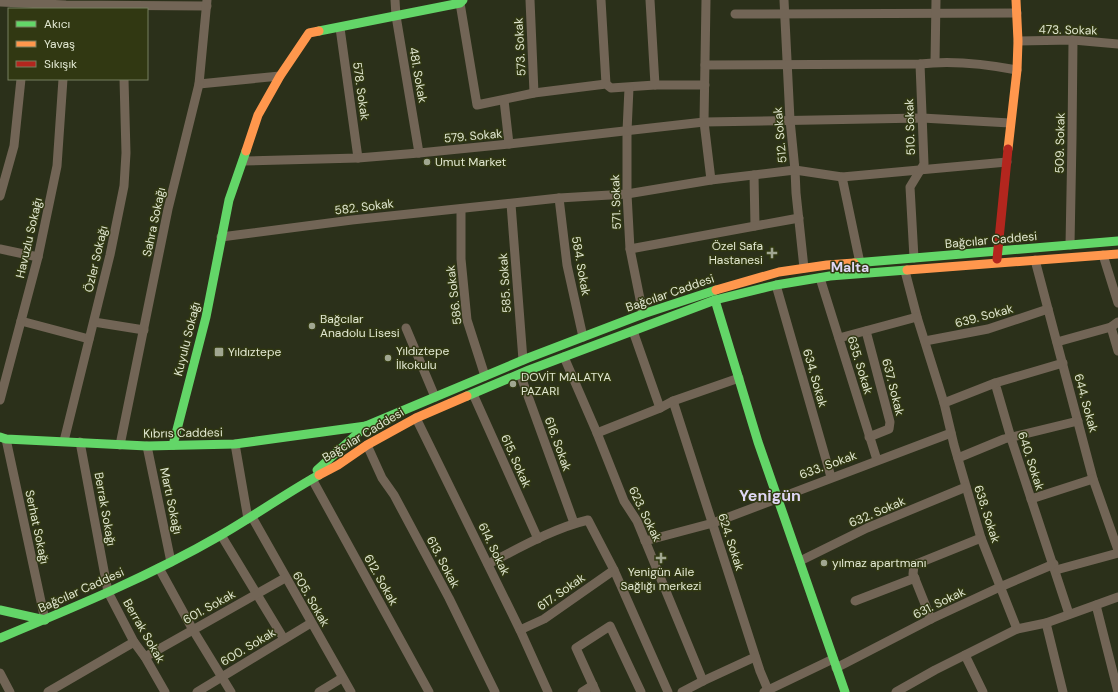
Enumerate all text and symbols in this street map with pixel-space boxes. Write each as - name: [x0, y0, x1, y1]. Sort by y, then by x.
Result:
- legend: [8, 8, 148, 80]
- text: Akıcı: [44, 16, 70, 32]
- street label: 573. Sokak: [510, 17, 530, 77]
- street label: 473. Sokak: [1039, 21, 1097, 39]
- text: Yavaş: [44, 36, 75, 52]
- street label: 481. Sokak: [405, 46, 431, 104]
- text: Sıkışık: [44, 56, 77, 72]
- street label: 578. Sokak: [349, 61, 373, 121]
- street label: 510. Sokak: [901, 98, 919, 156]
- street label: 512. Sokak: [770, 106, 790, 164]
- street label: 509. Sokak: [1051, 112, 1069, 174]
- street label: 579. Sokak: [443, 125, 503, 147]
- place label: Umut Market: [435, 154, 507, 170]
- marker: Umut Market: [422, 157, 432, 167]
- street label: 571. Sokak: [607, 174, 625, 230]
- street label: Sahra Sokağı: [139, 186, 169, 258]
- street label: 582. Sokak: [333, 195, 395, 219]
- street label: Havuzlu Sokağı: [12, 196, 46, 280]
- street label: Özler Sokağı: [81, 224, 111, 294]
- street label: Bağcılar Caddesi: [944, 228, 1038, 252]
- street label: 584. Sokak: [568, 235, 594, 297]
- place label: Özel Safa Hastanesi: [709, 238, 763, 268]
- marker: Özel Safa Hastanesi: [766, 247, 778, 259]
- street label: 585. Sokak: [495, 252, 515, 314]
- district label: Malta: [831, 258, 869, 276]
- street label: 586. Sokak: [442, 264, 466, 326]
- street label: Bağcılar Caddesi: [624, 270, 716, 316]
- street label: Kuyulu Sokağı: [170, 300, 204, 378]
- street label: 639. Sokak: [953, 301, 1015, 331]
- place label: Bağcılar Anadolu Lisesi: [320, 311, 400, 341]
- marker: Bağcılar Anadolu Lisesi: [307, 321, 317, 331]
- street label: 635. Sokak: [844, 334, 876, 396]
- place label: Yıldıztepe İlkokulu: [396, 343, 449, 373]
- place label: Yıldıztepe: [228, 344, 281, 360]
- marker: Yıldıztepe: [213, 346, 225, 358]
- street label: 634. Sokak: [799, 347, 831, 409]
- marker: Yıldıztepe İlkokulu: [383, 353, 393, 363]
- street label: 637. Sokak: [878, 357, 908, 417]
- place label: DOVİT MALATYA PAZARI: [521, 369, 611, 399]
- street label: 644. Sokak: [1070, 372, 1102, 434]
- marker: DOVİT MALATYA PAZARI: [508, 379, 518, 389]
- street label: Bağcılar Caddesi: [319, 404, 407, 466]
- street label: 616. Sokak: [541, 415, 575, 473]
- street label: Kıbrıs Caddesi: [143, 424, 223, 442]
- street label: 640. Sokak: [1014, 430, 1048, 492]
- street label: 615. Sokak: [497, 432, 535, 490]
- street label: 633. Sokak: [797, 447, 859, 483]
- street label: Martı Sokağı: [156, 466, 186, 536]
- street label: Berrak Sokağı: [91, 471, 119, 547]
- street label: 638. Sokak: [970, 483, 1004, 545]
- street label: 623. Sokak: [625, 484, 665, 544]
- district label: Yenigün: [739, 485, 801, 506]
- street label: Serhat Sokağı: [21, 488, 53, 566]
- street label: 632. Sokak: [846, 493, 908, 531]
- street label: 624. Sokak: [714, 511, 748, 573]
- street label: 614. Sokak: [474, 520, 514, 578]
- street label: 613. Sokak: [423, 533, 463, 591]
- street label: 612. Sokak: [360, 551, 402, 609]
- marker: Yenigün Aile Sağlığı merkezi: [655, 552, 667, 564]
- place label: yılmaz apartmanı: [832, 555, 926, 571]
- marker: yılmaz apartmanı: [819, 558, 829, 568]
- street label: Bağcılar Caddesi: [35, 564, 127, 616]
- place label: Yenigün Aile Sağlığı merkezi: [621, 564, 702, 594]
- street label: 605. Sokak: [289, 568, 333, 630]
- street label: 617. Sokak: [534, 570, 588, 614]
- street label: 631. Sokak: [910, 583, 968, 623]
- street label: 601. Sokak: [180, 586, 238, 628]
- street label: Berrak Sokak: [119, 596, 169, 666]
- street label: 600. Sokak: [217, 624, 279, 670]

